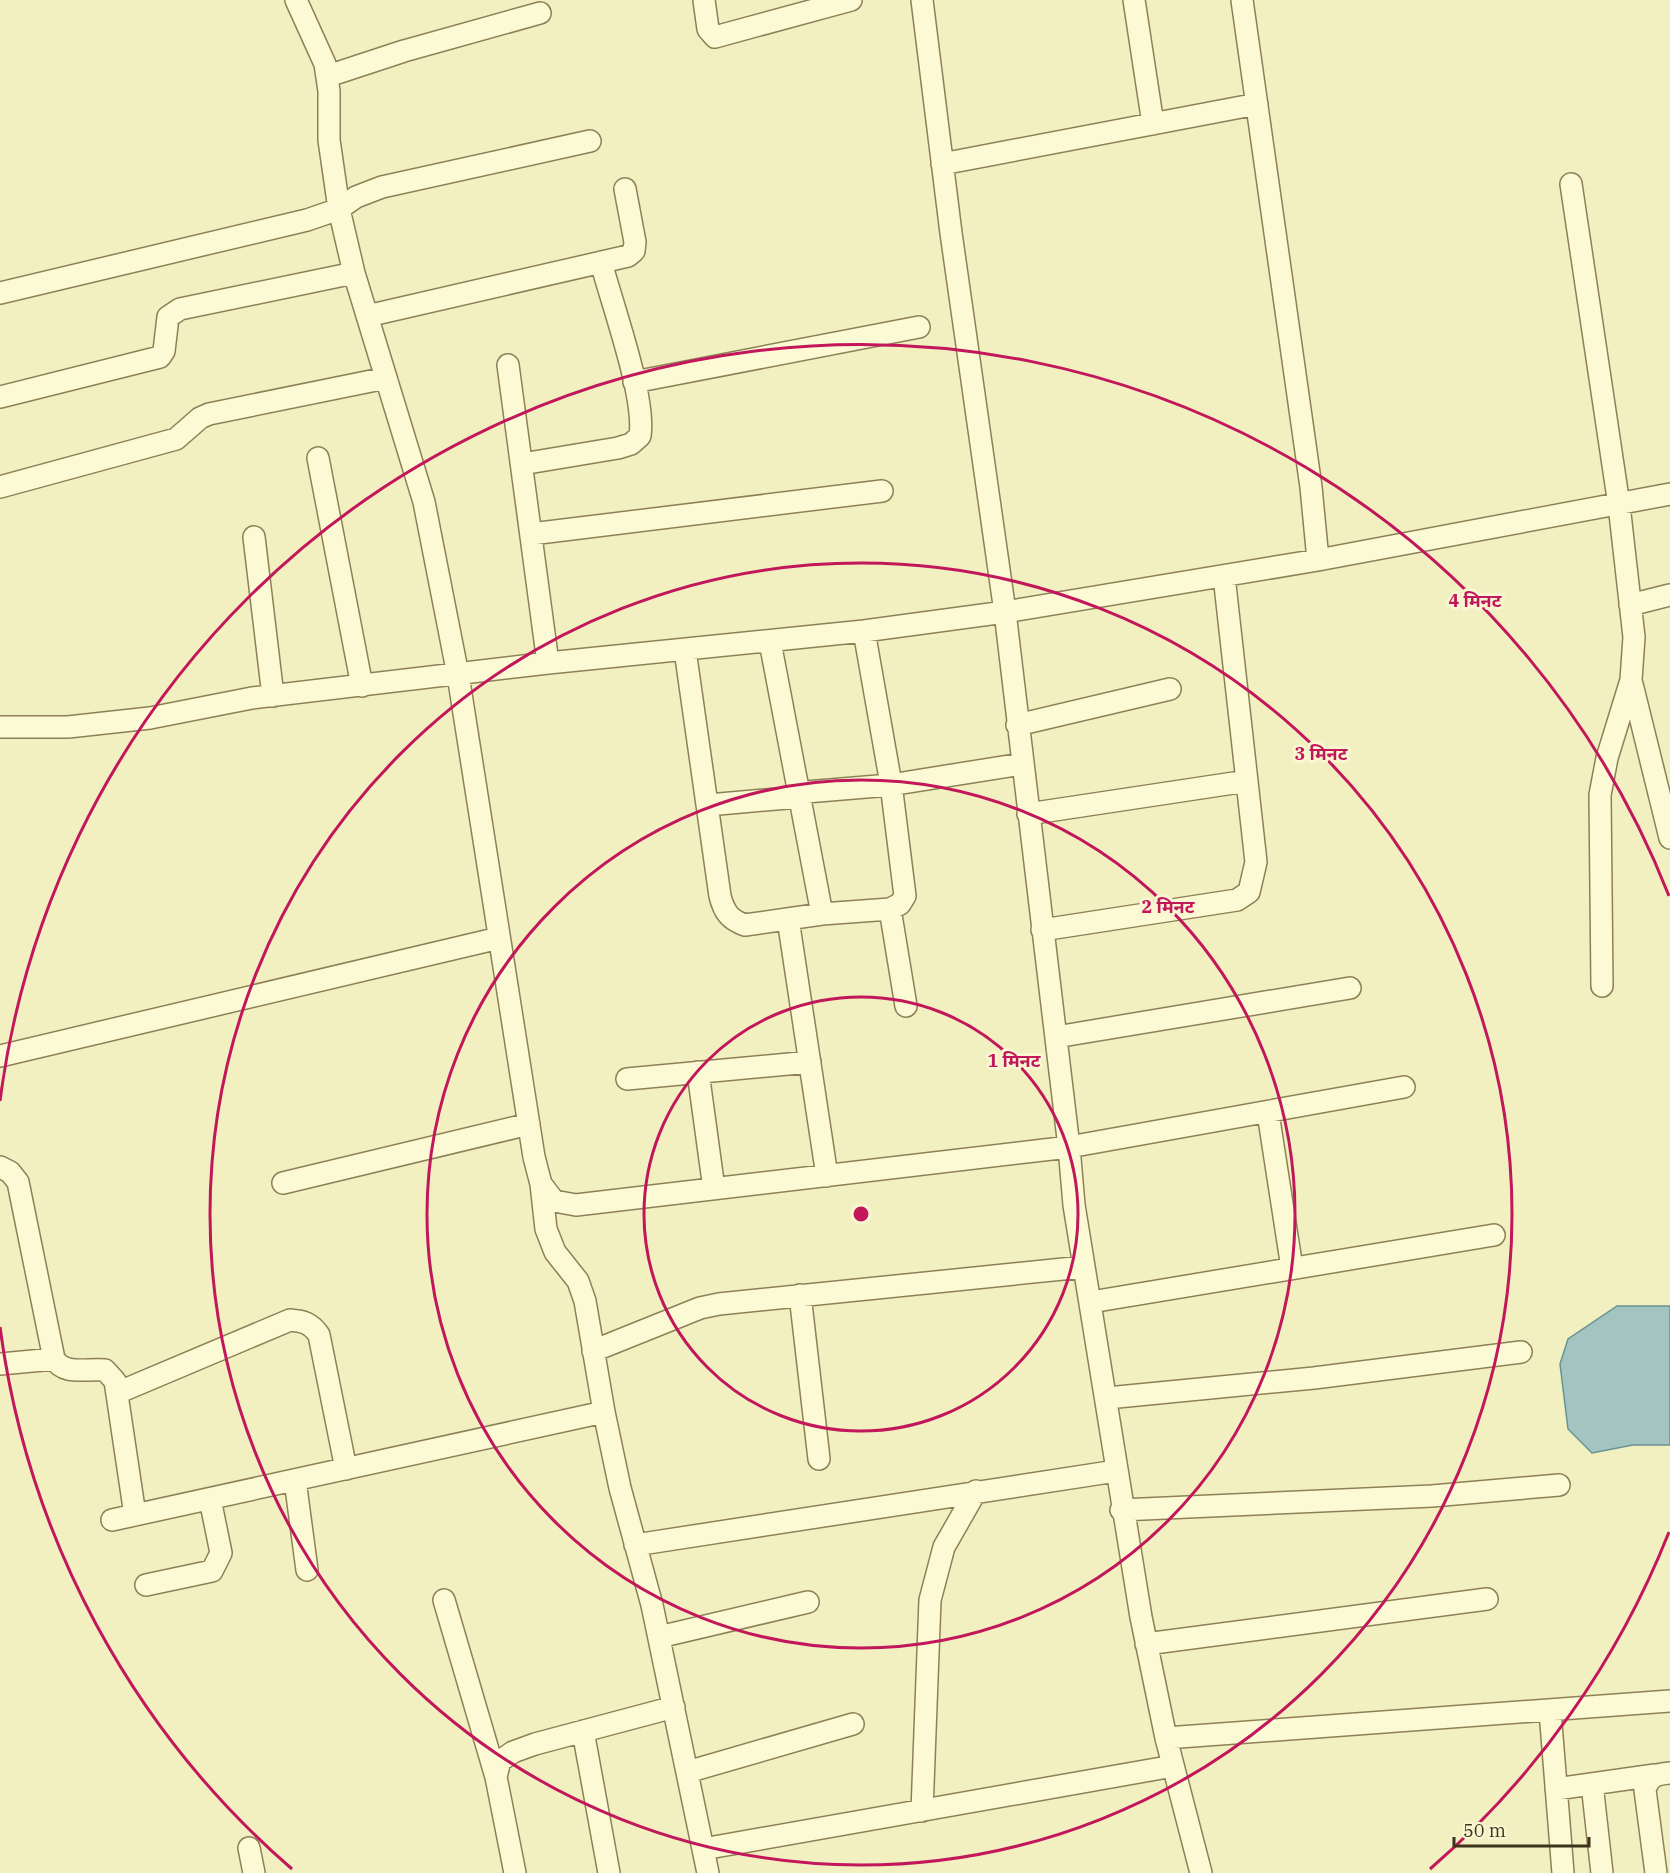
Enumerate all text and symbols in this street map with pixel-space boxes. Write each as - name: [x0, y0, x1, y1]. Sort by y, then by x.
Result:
- text: 4 मिनट: [1449, 589, 1502, 612]
- text: 3 मिनट: [1295, 742, 1348, 765]
- text: 2 मिनट: [1142, 895, 1195, 918]
- text: 1 मिनट: [988, 1049, 1041, 1072]
- centre of rings: [851, 1204, 871, 1224]
- scale bar: [1454, 1810, 1589, 1848]
- text: 50 m: [1463, 1819, 1506, 1842]

